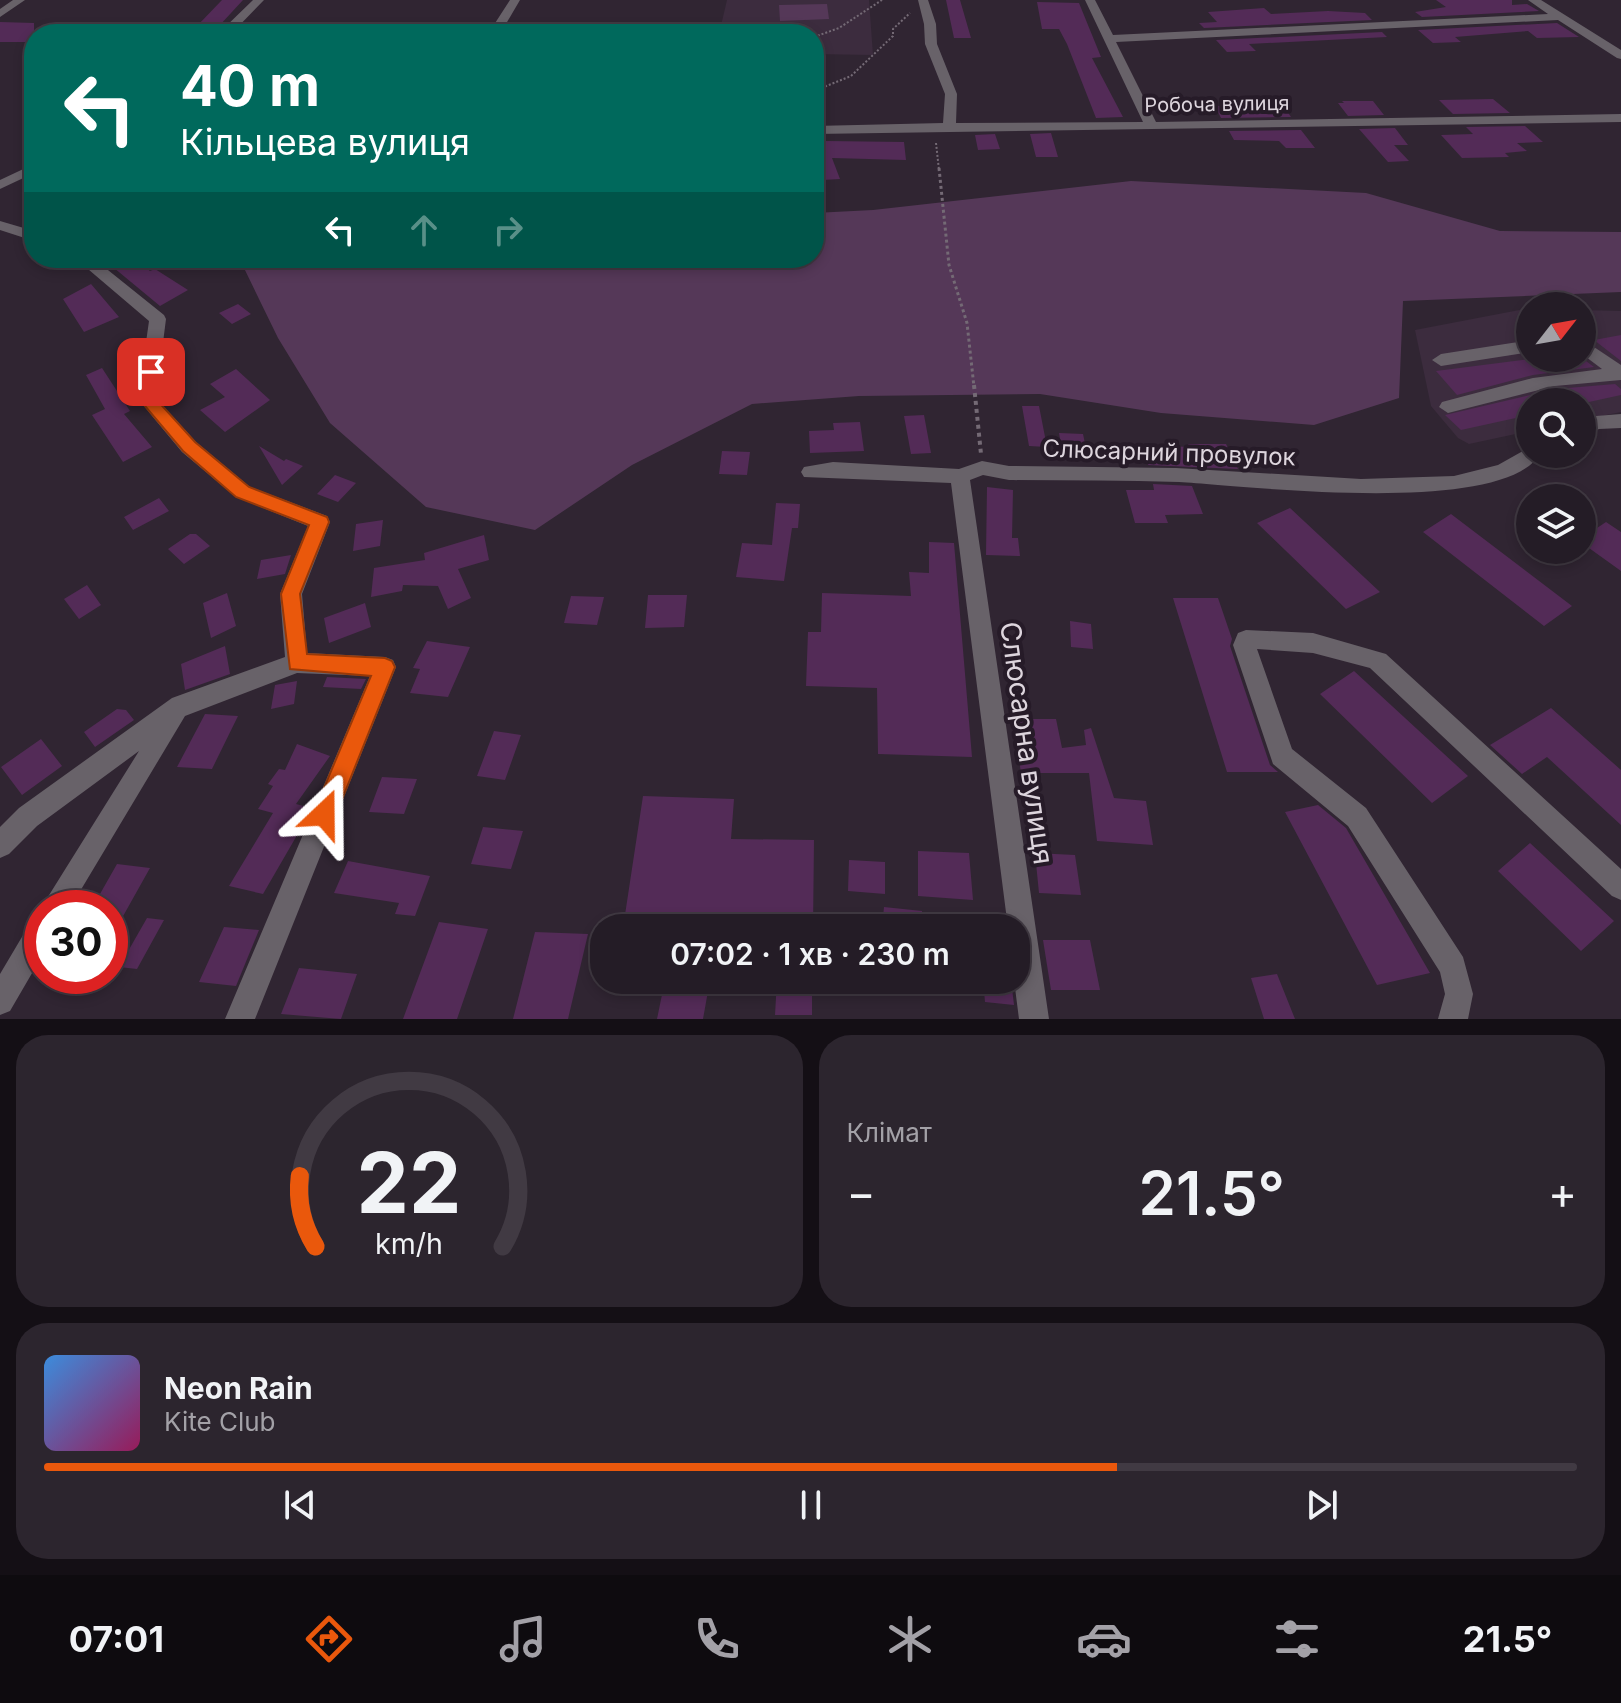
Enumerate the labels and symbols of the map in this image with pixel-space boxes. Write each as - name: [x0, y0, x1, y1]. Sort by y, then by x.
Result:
- street label: Робоча вулиця: [1144, 91, 1290, 117]
- north arrow: [1516, 292, 1596, 372]
- pin: [117, 338, 185, 406]
- street label: Слюсарний провулок: [1042, 434, 1296, 471]
- street label: Слюсарна вулиця: [993, 620, 1061, 866]
- position arrow: [282, 772, 366, 856]
- speed limit sign: 30: [24, 890, 128, 994]

